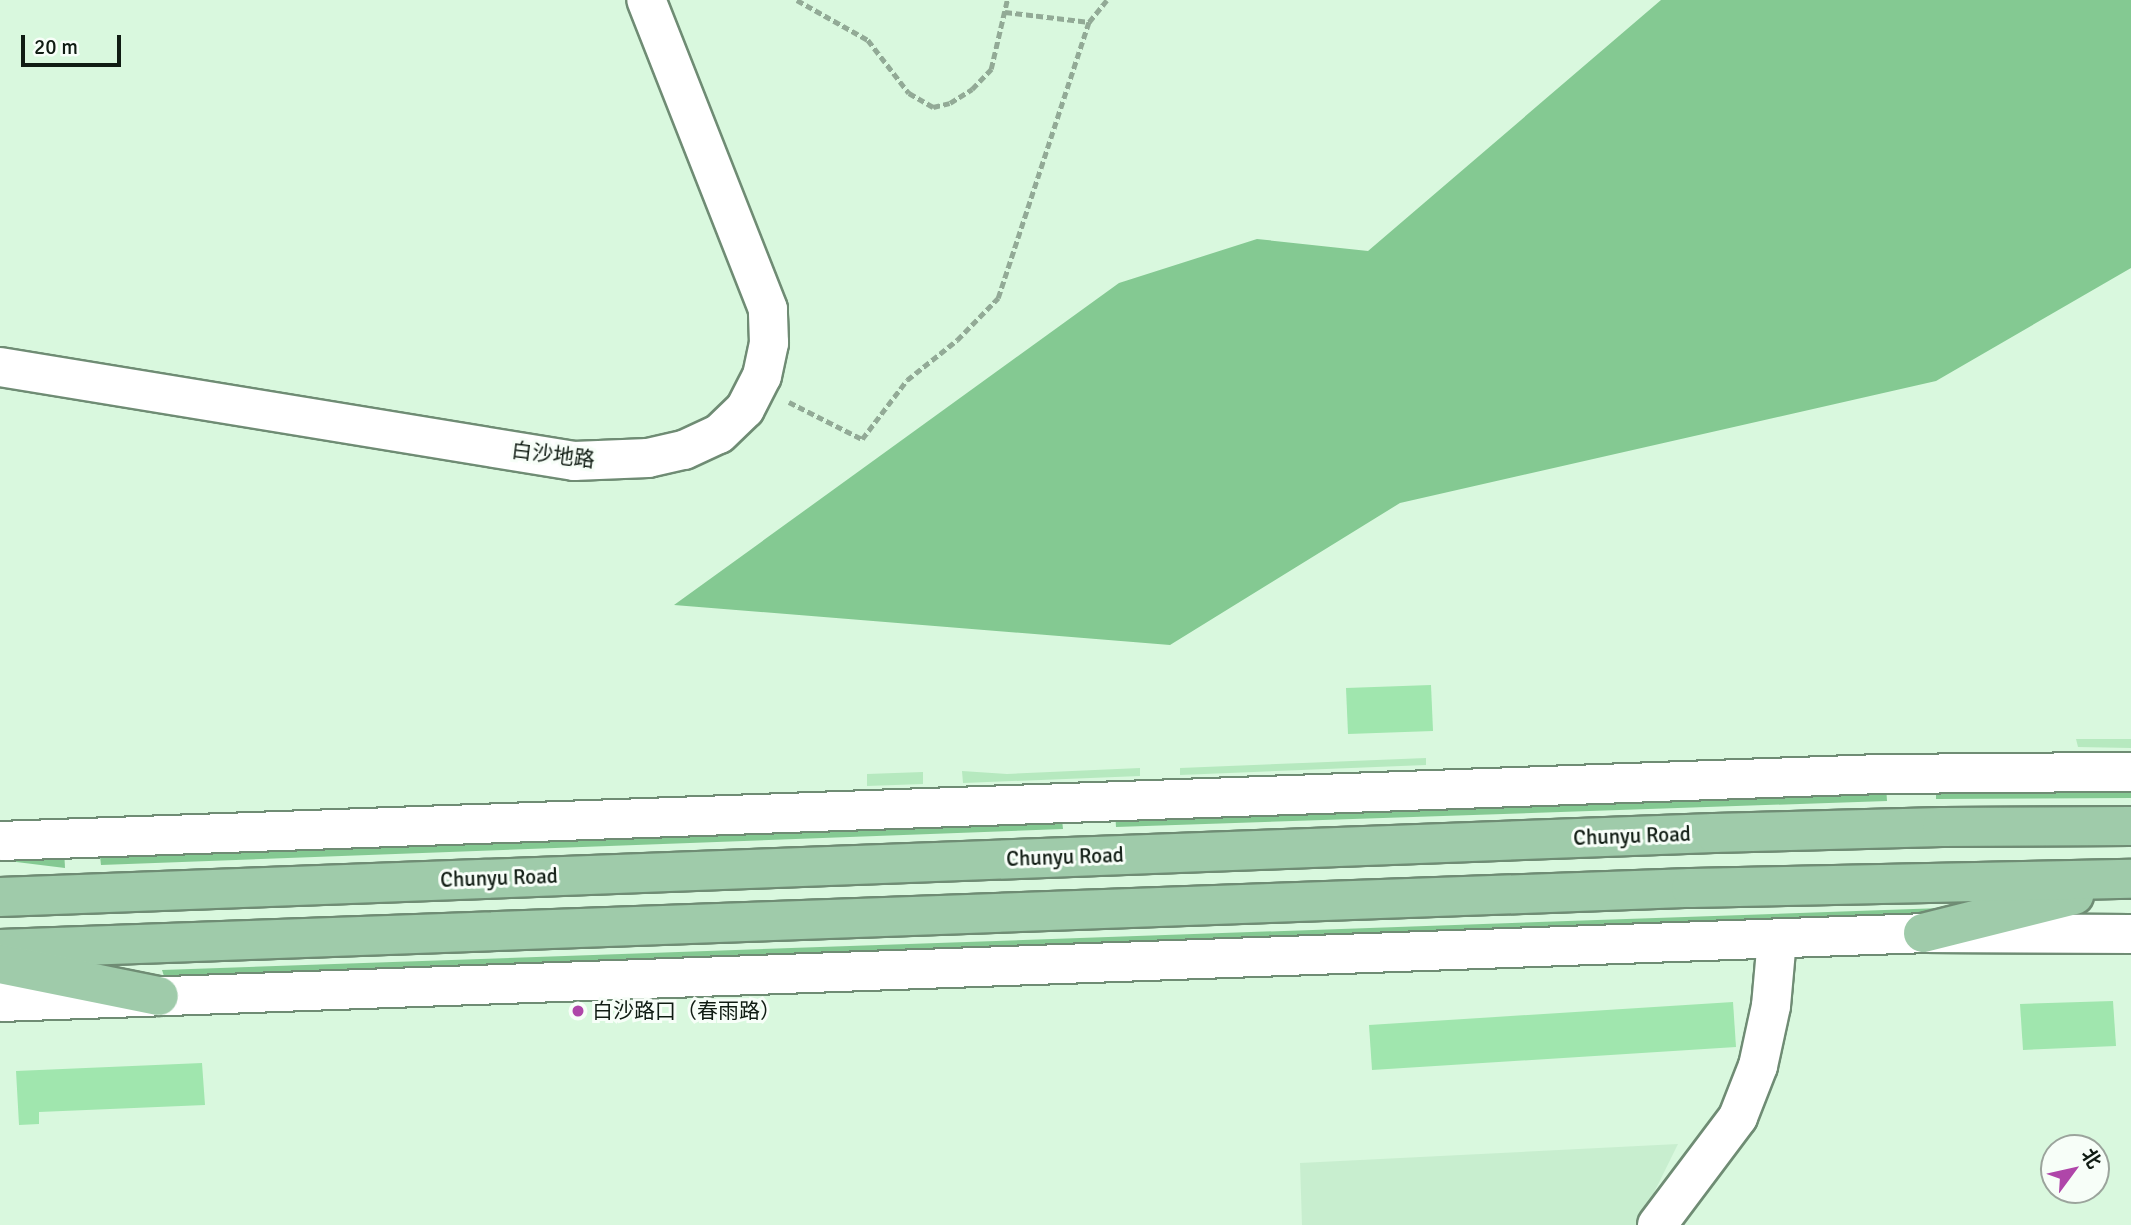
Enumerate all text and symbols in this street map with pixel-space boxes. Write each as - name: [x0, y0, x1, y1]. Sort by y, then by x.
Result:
- scale bar: [24, 21, 124, 65]
- text: 20 m: [34, 34, 78, 60]
- street label: 白沙地路: [510, 437, 596, 473]
- street label: Chunyu Road: [1573, 821, 1691, 851]
- street label: Chunyu Road: [1006, 842, 1124, 872]
- street label: Chunyu Road: [440, 863, 558, 893]
- place label: 白沙路口（春雨路）: [592, 998, 781, 1024]
- marker: 白沙路口（春雨路）: [570, 1003, 586, 1019]
- north arrow: [2040, 1134, 2110, 1204]
- text: 北: [2076, 1144, 2106, 1173]

